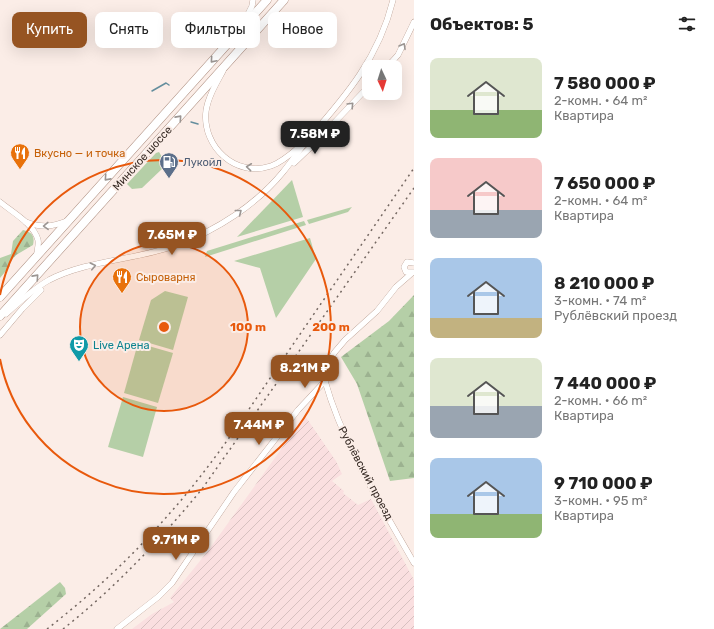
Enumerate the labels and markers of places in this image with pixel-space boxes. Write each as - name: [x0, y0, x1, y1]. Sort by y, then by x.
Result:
- pin: 7.58M ₽: [278, 121, 352, 155]
- restaurant icon: Вкусно — и точка: [9, 142, 31, 170]
- place label: Вкусно — и точка: [34, 147, 125, 160]
- fuel station icon: Лукойл: [158, 151, 180, 179]
- place label: Лукойл: [183, 156, 222, 169]
- pin: 7.65M ₽: [135, 222, 209, 256]
- restaurant icon: Сыроварня: [111, 266, 133, 294]
- place label: Сыроварня: [136, 271, 195, 284]
- centre of rings: [157, 320, 171, 334]
- theatre icon: Live Арена: [68, 334, 90, 362]
- place label: Live Арена: [93, 339, 149, 352]
- pin: 8.21M ₽: [268, 355, 342, 389]
- pin: 7.44M ₽: [222, 412, 296, 446]
- pin: 9.71M ₽: [139, 527, 213, 561]

